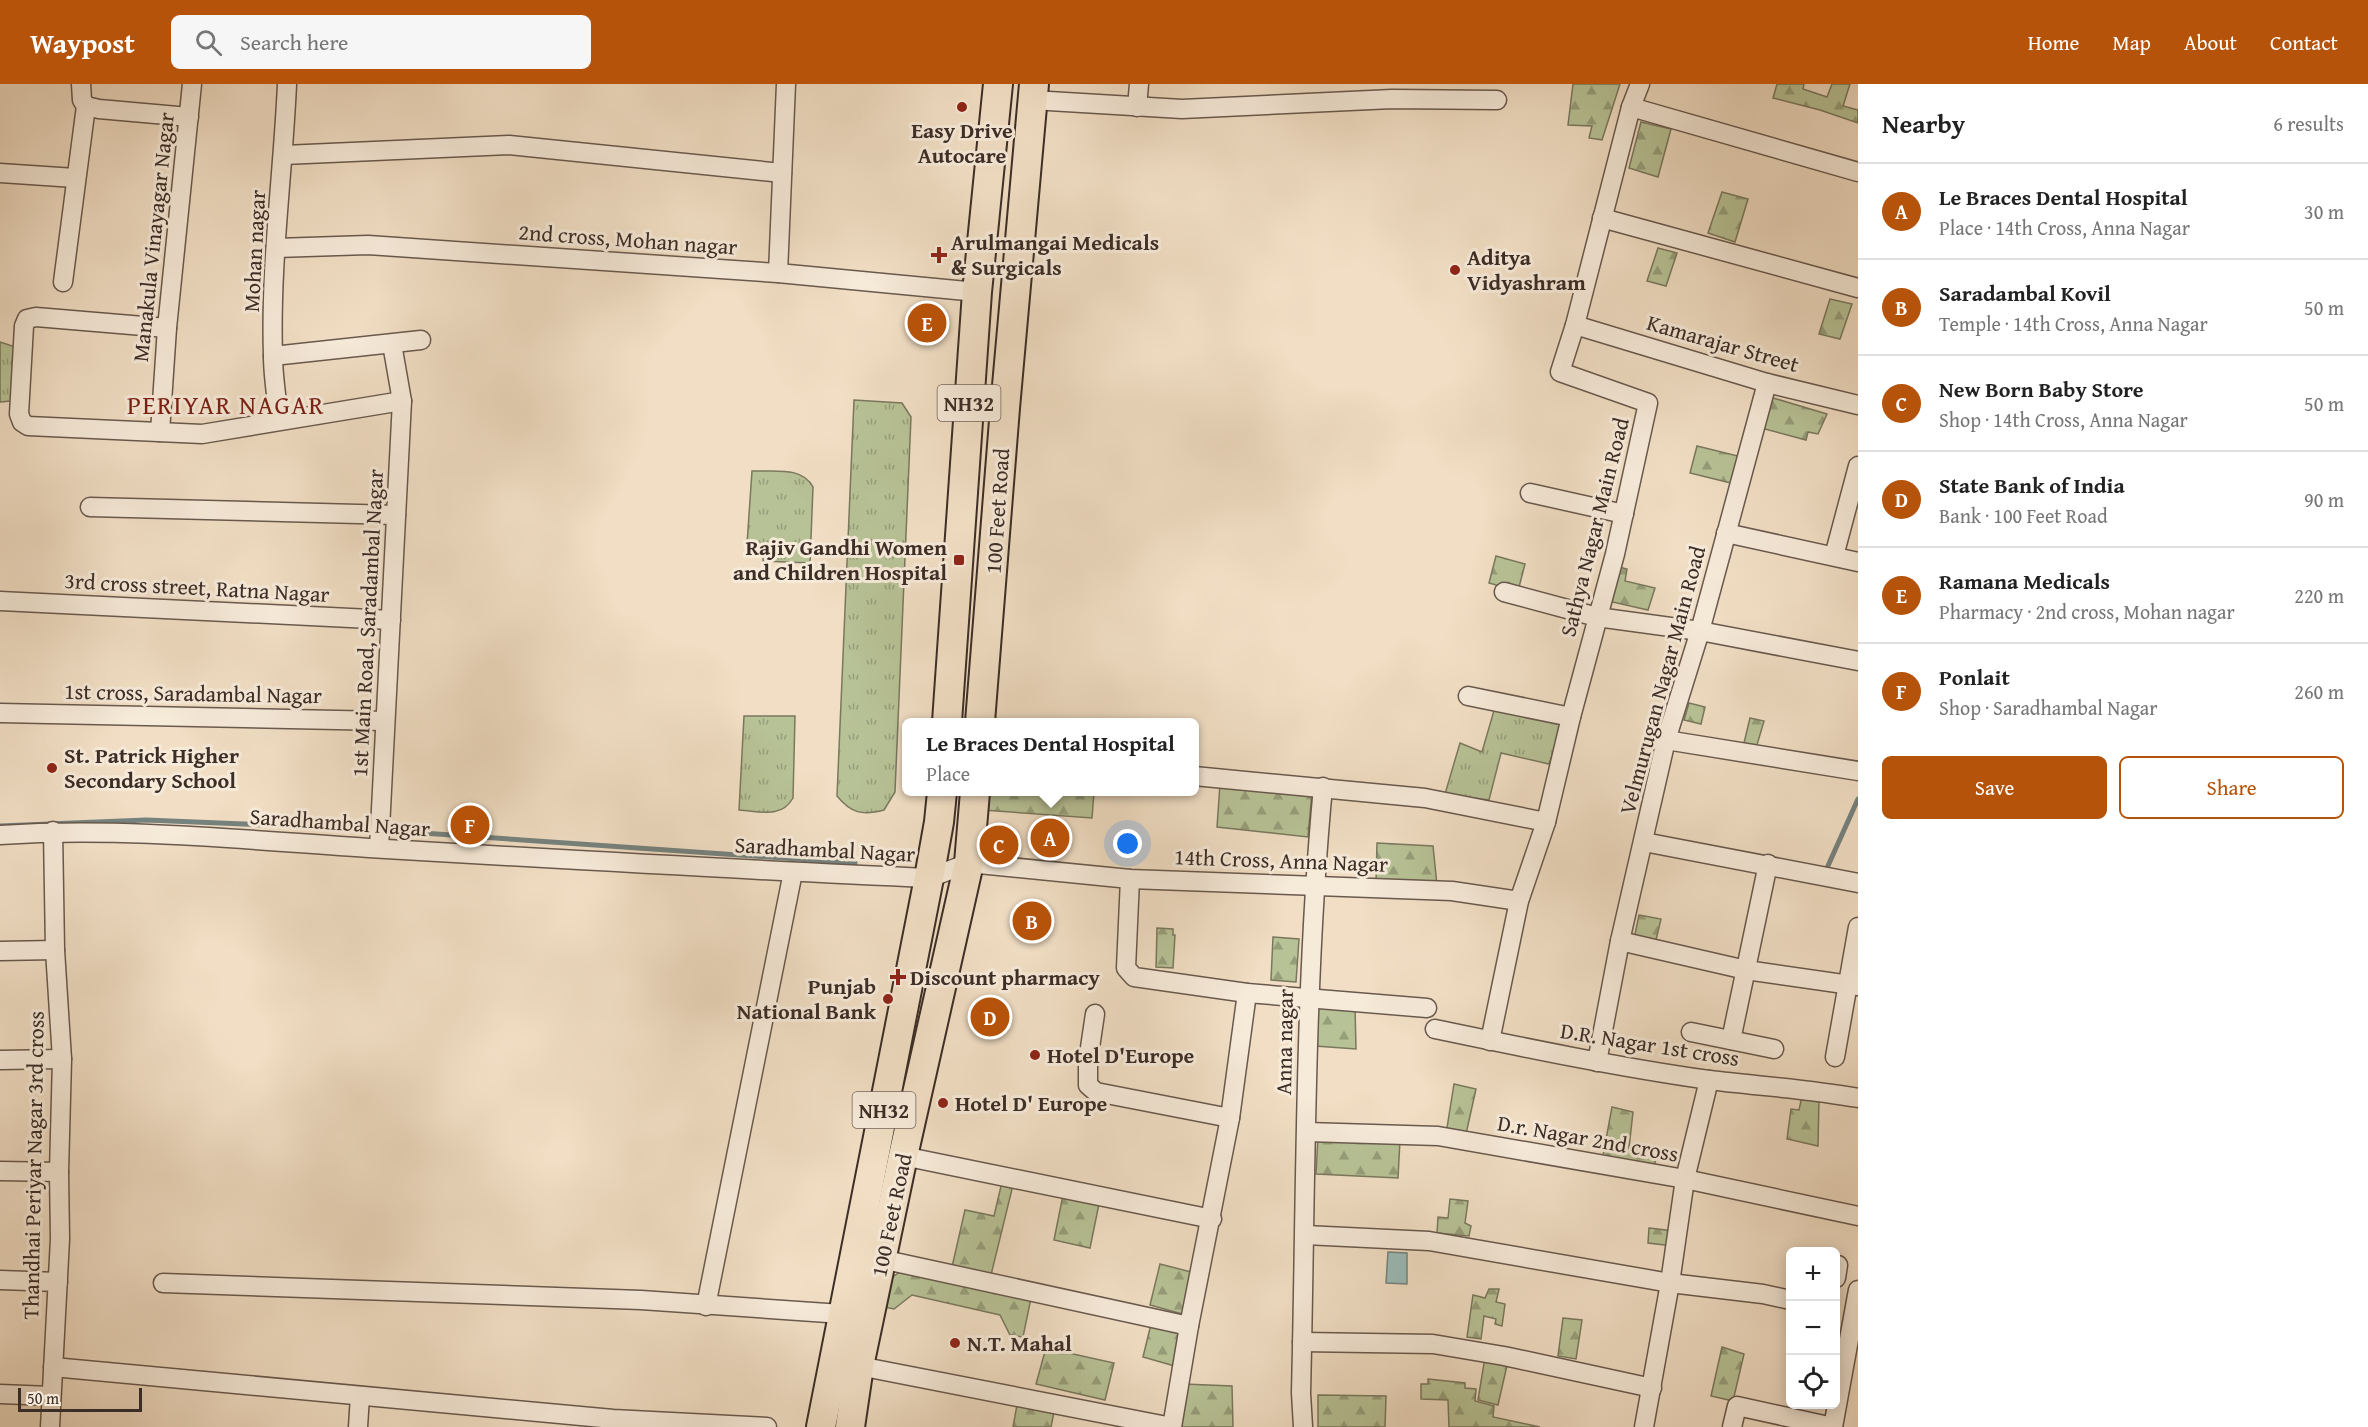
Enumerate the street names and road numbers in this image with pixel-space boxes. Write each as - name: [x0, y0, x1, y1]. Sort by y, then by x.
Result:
- street label: Manakula Vinayagar Nagar: [124, 111, 182, 363]
- street label: Mohan nagar: [235, 189, 273, 313]
- street label: 2nd cross, Mohan nagar: [518, 215, 738, 263]
- street label: Kamarajar Street: [1643, 306, 1803, 380]
- road number: NH32: [938, 385, 1000, 421]
- street label: Sathya Nagar Main Road: [1551, 414, 1637, 640]
- street label: 100 Feet Road: [977, 447, 1017, 575]
- street label: 1st Main Road, Saradambal Nagar: [343, 468, 391, 778]
- street label: Velmurugan Nagar Main Road: [1611, 542, 1713, 818]
- street label: 3rd cross street, Ratna Nagar: [64, 564, 330, 610]
- street label: 1st cross, Saradambal Nagar: [64, 675, 322, 711]
- street label: Saradhambal Nagar: [249, 800, 431, 844]
- street label: Saradhambal Nagar: [734, 828, 916, 870]
- street label: 14th Cross, Anna Nagar: [1173, 840, 1389, 880]
- street label: Anna nagar: [1267, 988, 1301, 1096]
- street label: Thandhai Periyar Nagar 3rd cross: [14, 1010, 52, 1320]
- street label: D.R. Nagar 1st cross: [1558, 1014, 1742, 1074]
- road number: NH32: [852, 1092, 916, 1128]
- street label: D.r. Nagar 2nd cross: [1495, 1106, 1681, 1170]
- street label: 100 Feet Road: [862, 1150, 920, 1280]

